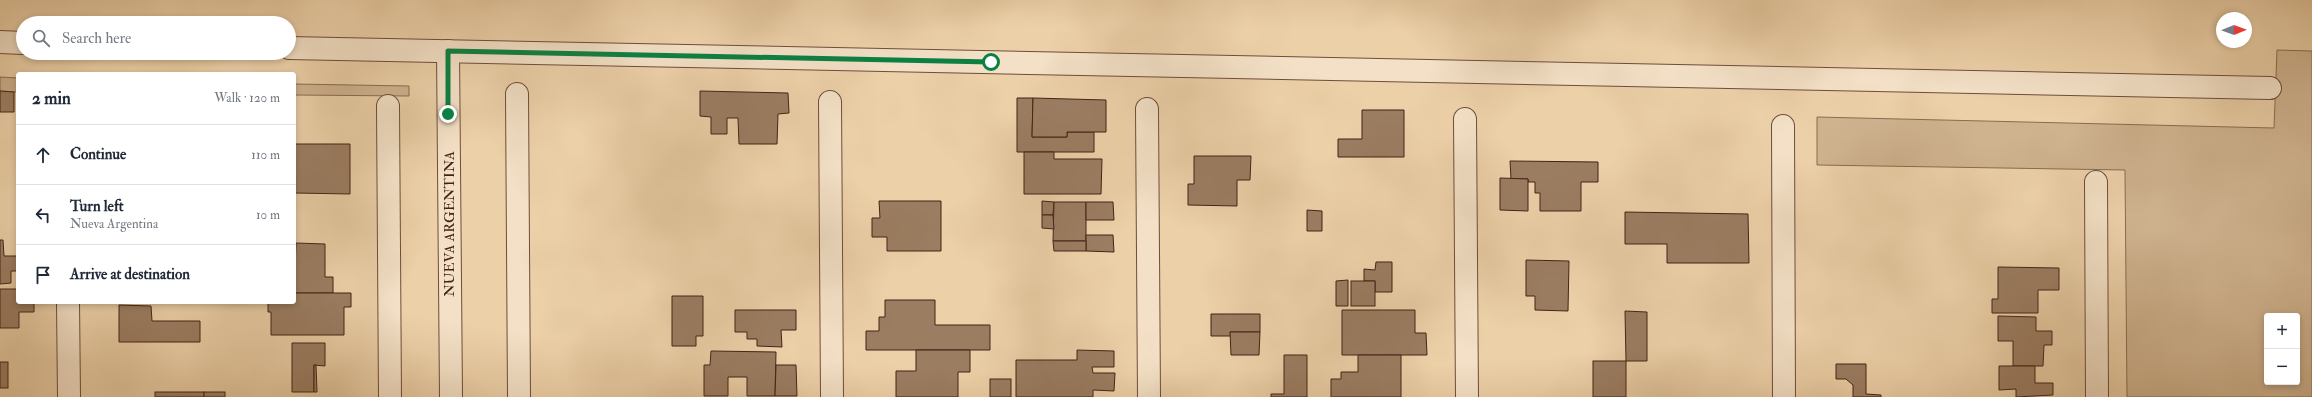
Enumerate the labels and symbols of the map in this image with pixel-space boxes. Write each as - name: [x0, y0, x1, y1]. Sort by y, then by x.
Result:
- north arrow: [2216, 12, 2252, 48]
- route start: [982, 53, 1000, 71]
- route end: [439, 105, 457, 123]
- street label: NUEVA ARGENTINA: [441, 151, 458, 297]

